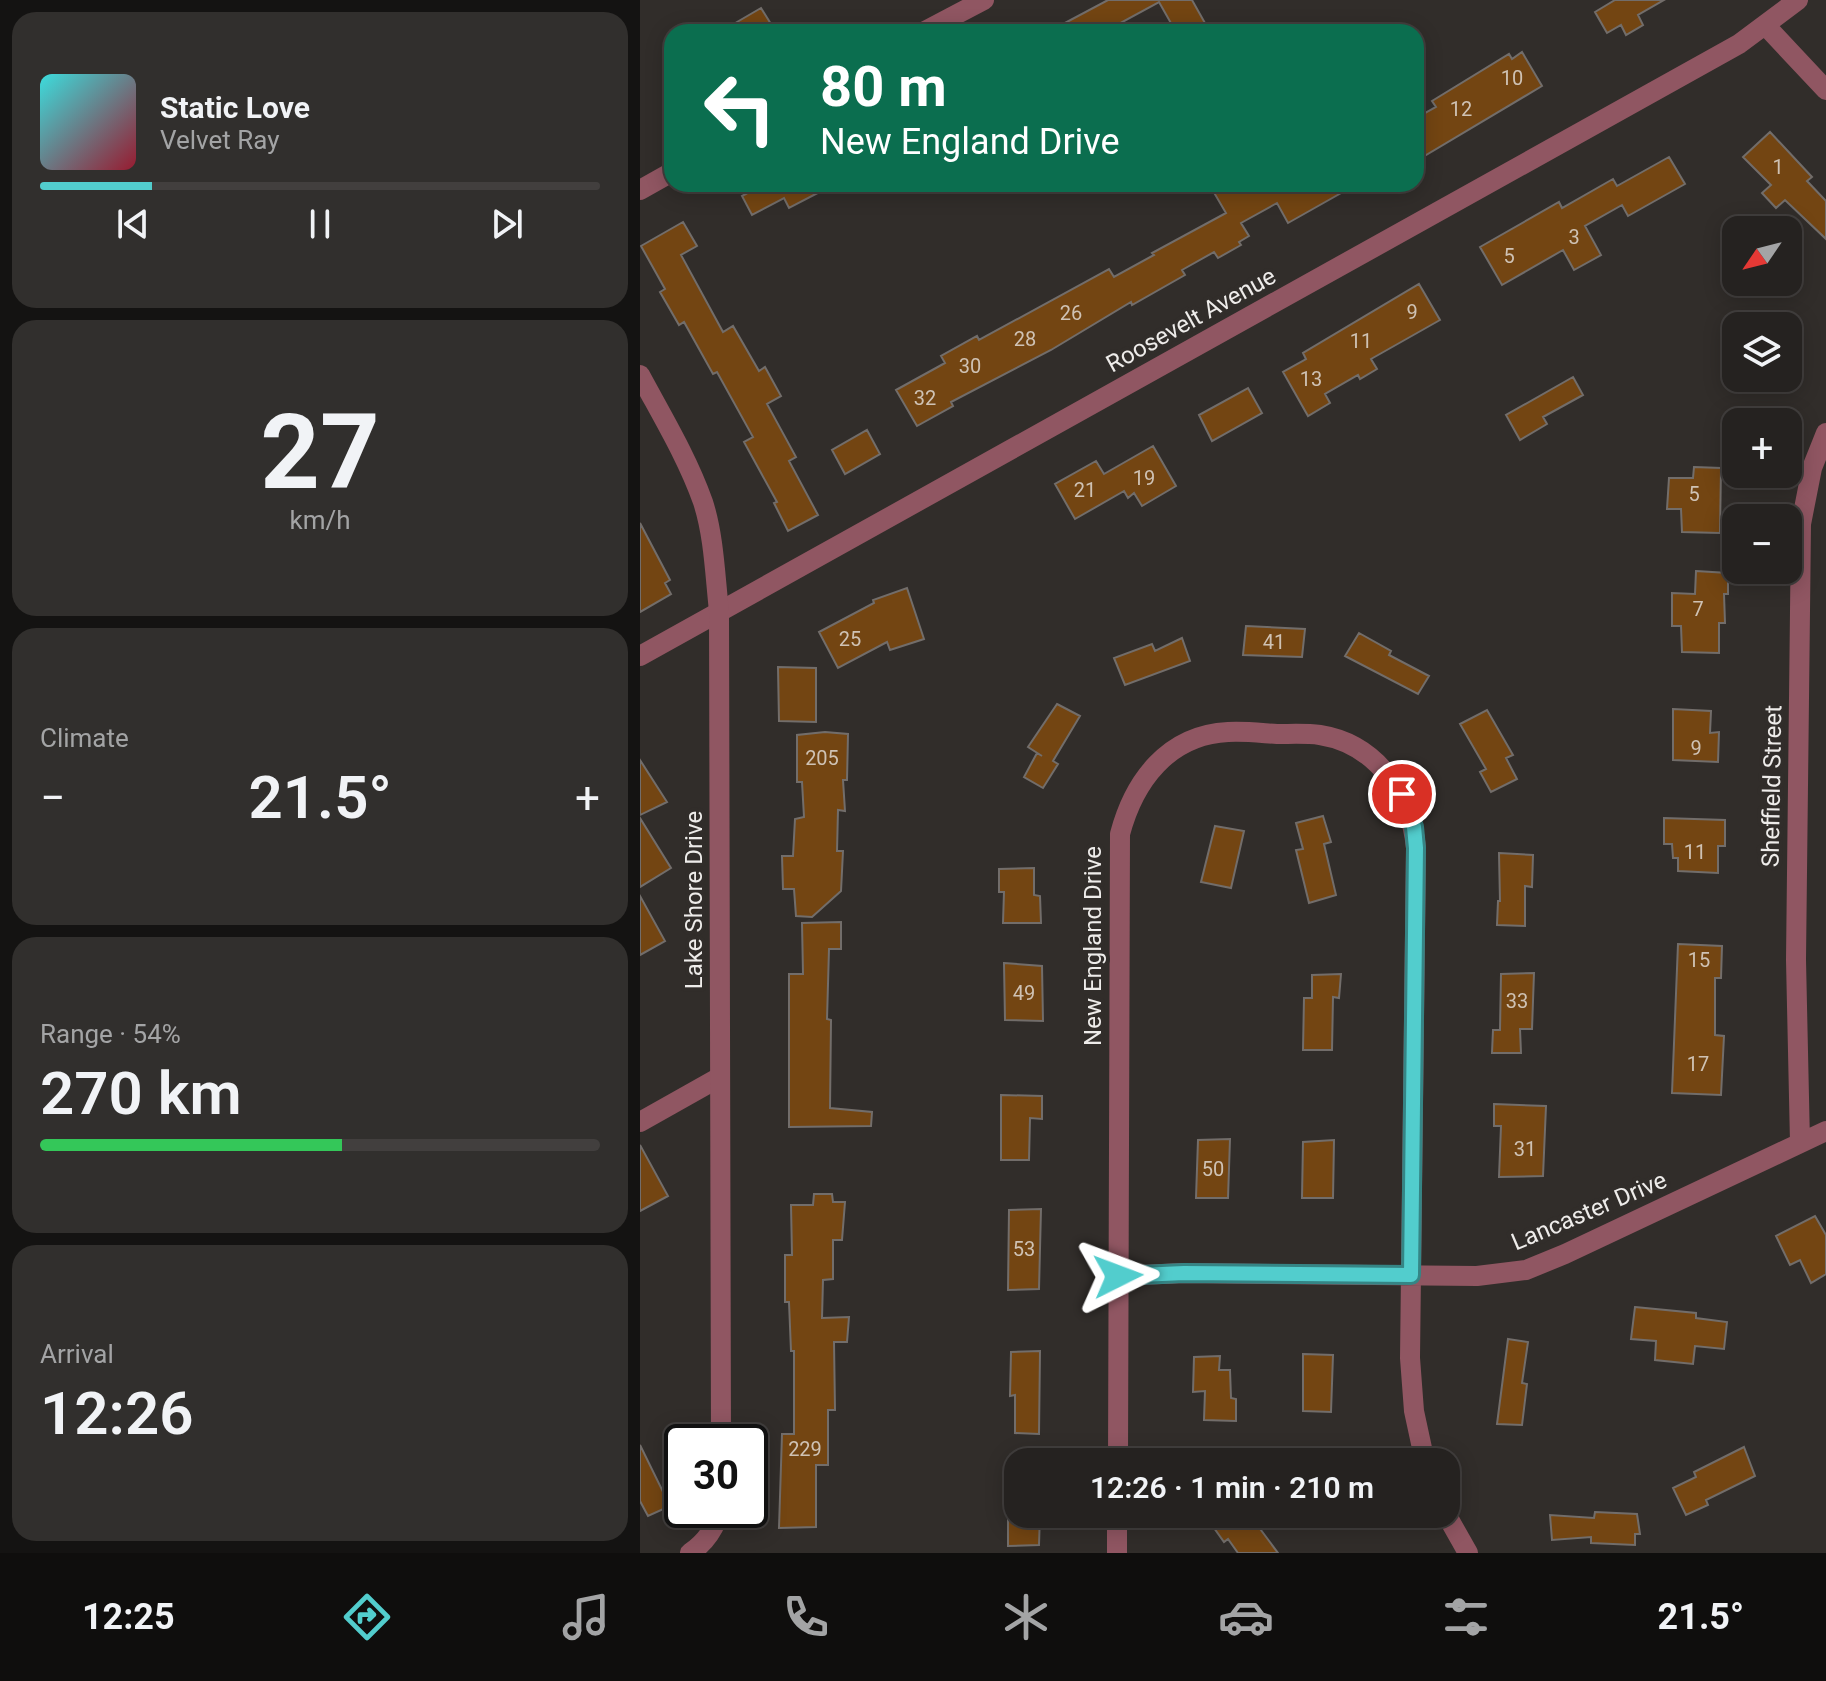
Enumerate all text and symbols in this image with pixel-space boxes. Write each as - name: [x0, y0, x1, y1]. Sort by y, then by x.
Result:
- text: 80 m: [820, 54, 947, 120]
- icon: left: [688, 56, 792, 160]
- house number: 10: [1501, 66, 1523, 90]
- text: Static Love: [160, 90, 310, 125]
- house number: 12: [1450, 97, 1472, 121]
- text: New England Drive: [820, 121, 1120, 163]
- text: Velvet Ray: [160, 125, 280, 155]
- house number: 1: [1772, 155, 1784, 179]
- icon: previous: [111, 202, 155, 246]
- icon: pause: [298, 202, 342, 246]
- icon: next: [485, 202, 529, 246]
- north arrow: [1722, 216, 1802, 296]
- map controls: [1722, 216, 1802, 584]
- house number: 3: [1568, 225, 1580, 249]
- house number: 5: [1503, 244, 1515, 268]
- street label: Roosevelt Avenue: [1101, 262, 1281, 378]
- house number: 9: [1406, 300, 1418, 324]
- house number: 26: [1060, 301, 1082, 325]
- button: layers: [1722, 312, 1802, 392]
- house number: 28: [1014, 327, 1036, 351]
- house number: 11: [1350, 329, 1372, 353]
- house number: 30: [959, 354, 981, 378]
- house number: 13: [1300, 367, 1322, 391]
- house number: 32: [914, 386, 936, 410]
- text: 27: [260, 392, 380, 513]
- button: +: [1722, 408, 1802, 488]
- house number: 19: [1133, 466, 1155, 490]
- house number: 21: [1074, 478, 1096, 502]
- house number: 5: [1688, 482, 1700, 506]
- button: −: [1722, 504, 1802, 584]
- text: km/h: [289, 505, 351, 535]
- house number: 7: [1692, 597, 1704, 621]
- house number: 25: [839, 627, 861, 651]
- house number: 41: [1263, 630, 1285, 654]
- street label: Sheffield Street: [1757, 705, 1787, 867]
- text: Climate: [40, 723, 129, 753]
- house number: 9: [1690, 736, 1702, 760]
- house number: 205: [805, 746, 839, 770]
- pin: [1368, 760, 1436, 828]
- text: 21.5°: [249, 762, 392, 833]
- text: −: [40, 772, 65, 824]
- text: +: [575, 772, 600, 824]
- icon: arrive: [1380, 772, 1424, 816]
- street label: Lake Shore Drive: [680, 811, 708, 989]
- house number: 11: [1684, 840, 1706, 864]
- street label: New England Drive: [1079, 846, 1107, 1046]
- house number: 15: [1688, 948, 1710, 972]
- house number: 49: [1013, 981, 1035, 1005]
- house number: 33: [1506, 989, 1528, 1013]
- text: Range · 54%: [40, 1019, 181, 1049]
- house number: 17: [1687, 1052, 1709, 1076]
- text: 270 km: [40, 1058, 242, 1129]
- house number: 31: [1514, 1137, 1536, 1161]
- house number: 50: [1202, 1157, 1224, 1181]
- street label: Lancaster Drive: [1507, 1166, 1671, 1256]
- position arrow: [1076, 1234, 1160, 1318]
- house number: 53: [1013, 1237, 1035, 1261]
- text: Arrival: [40, 1339, 114, 1369]
- text: 12:26: [40, 1378, 193, 1449]
- speed limit sign: 30: [664, 1424, 768, 1528]
- house number: 229: [788, 1437, 822, 1461]
- text: 12:26 · 1 min · 210 m: [1090, 1470, 1374, 1505]
- icon: directions: [339, 1589, 395, 1645]
- icon: music: [558, 1589, 614, 1645]
- icon: phone: [778, 1589, 834, 1645]
- icon: climate: [998, 1589, 1054, 1645]
- icon: car: [1218, 1589, 1274, 1645]
- icon: filters: [1438, 1589, 1494, 1645]
- text: 12:25: [82, 1596, 175, 1638]
- text: 21.5°: [1658, 1596, 1744, 1638]

